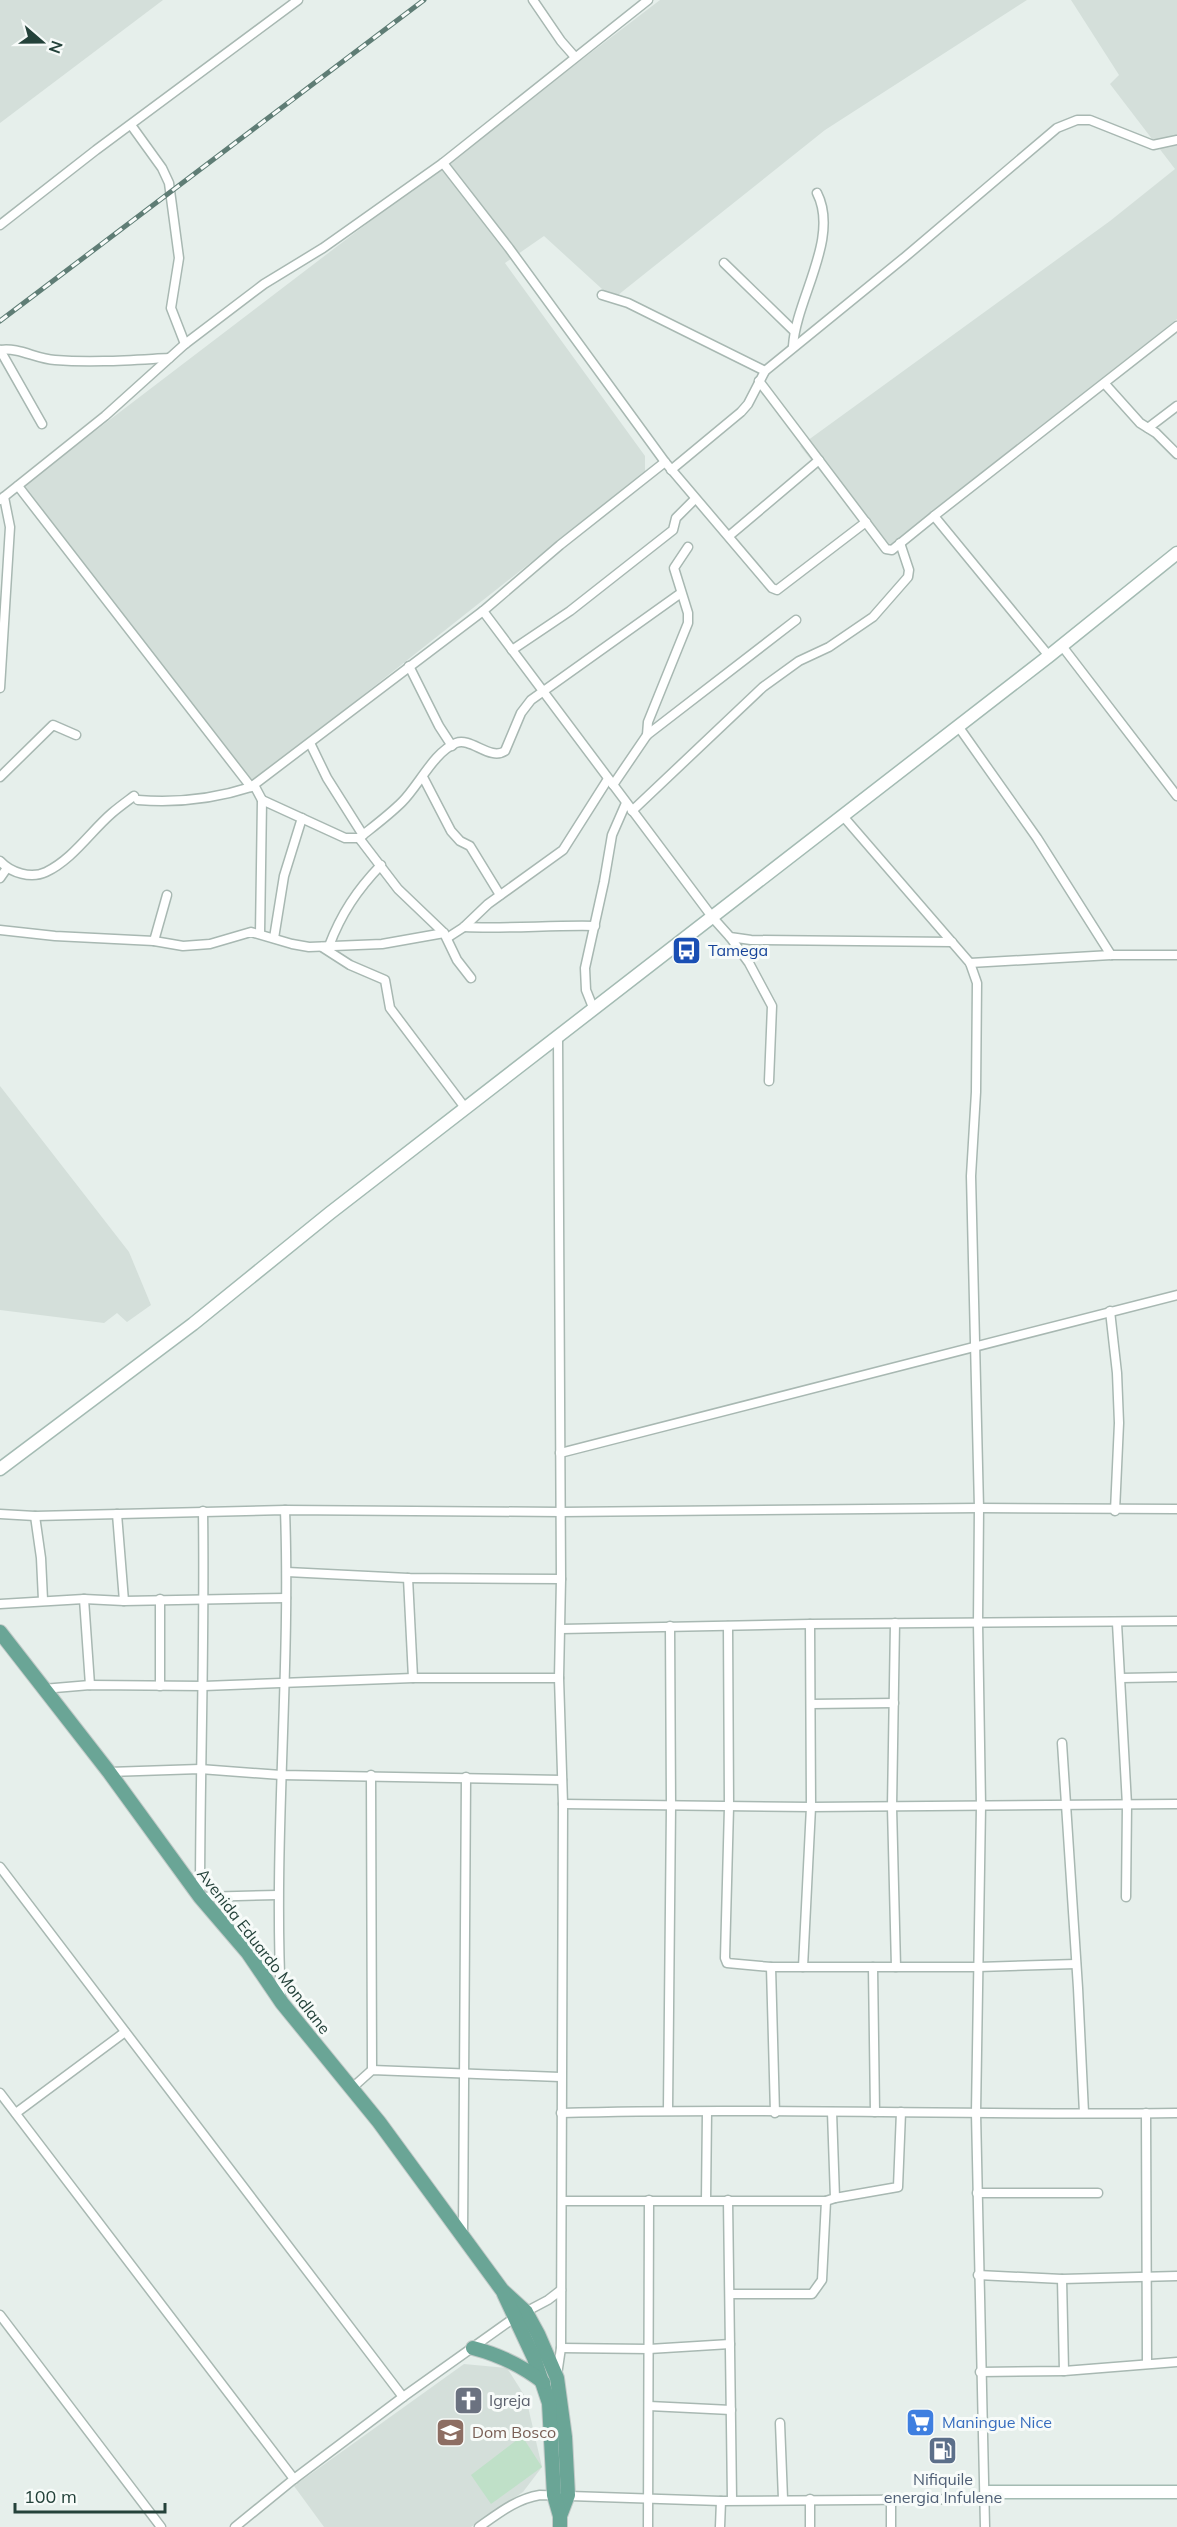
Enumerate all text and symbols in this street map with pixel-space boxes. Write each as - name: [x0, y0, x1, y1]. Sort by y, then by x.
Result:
- north arrow: [12, 12, 72, 72]
- text: N: [45, 38, 68, 56]
- bus stop icon: Tamega: [671, 934, 703, 966]
- place label: Tamega: [708, 940, 768, 960]
- street label: Avenida Eduardo Mondlane: [193, 1864, 335, 2038]
- church icon: Igreja: [452, 2384, 484, 2416]
- place label: Igreja: [489, 2390, 531, 2410]
- supermarket icon: Maningue Nice: [905, 2406, 937, 2438]
- place label: Maningue Nice: [942, 2412, 1052, 2432]
- school or university icon: Dom Bosco: [435, 2416, 467, 2448]
- place label: Dom Bosco: [472, 2422, 556, 2442]
- fuel station icon: Nifiquile energia Infulene: [927, 2435, 959, 2467]
- place label: Nifiquile energia Infulene: [884, 2469, 1002, 2507]
- scale bar: [15, 2476, 165, 2514]
- text: 100 m: [24, 2485, 77, 2508]

